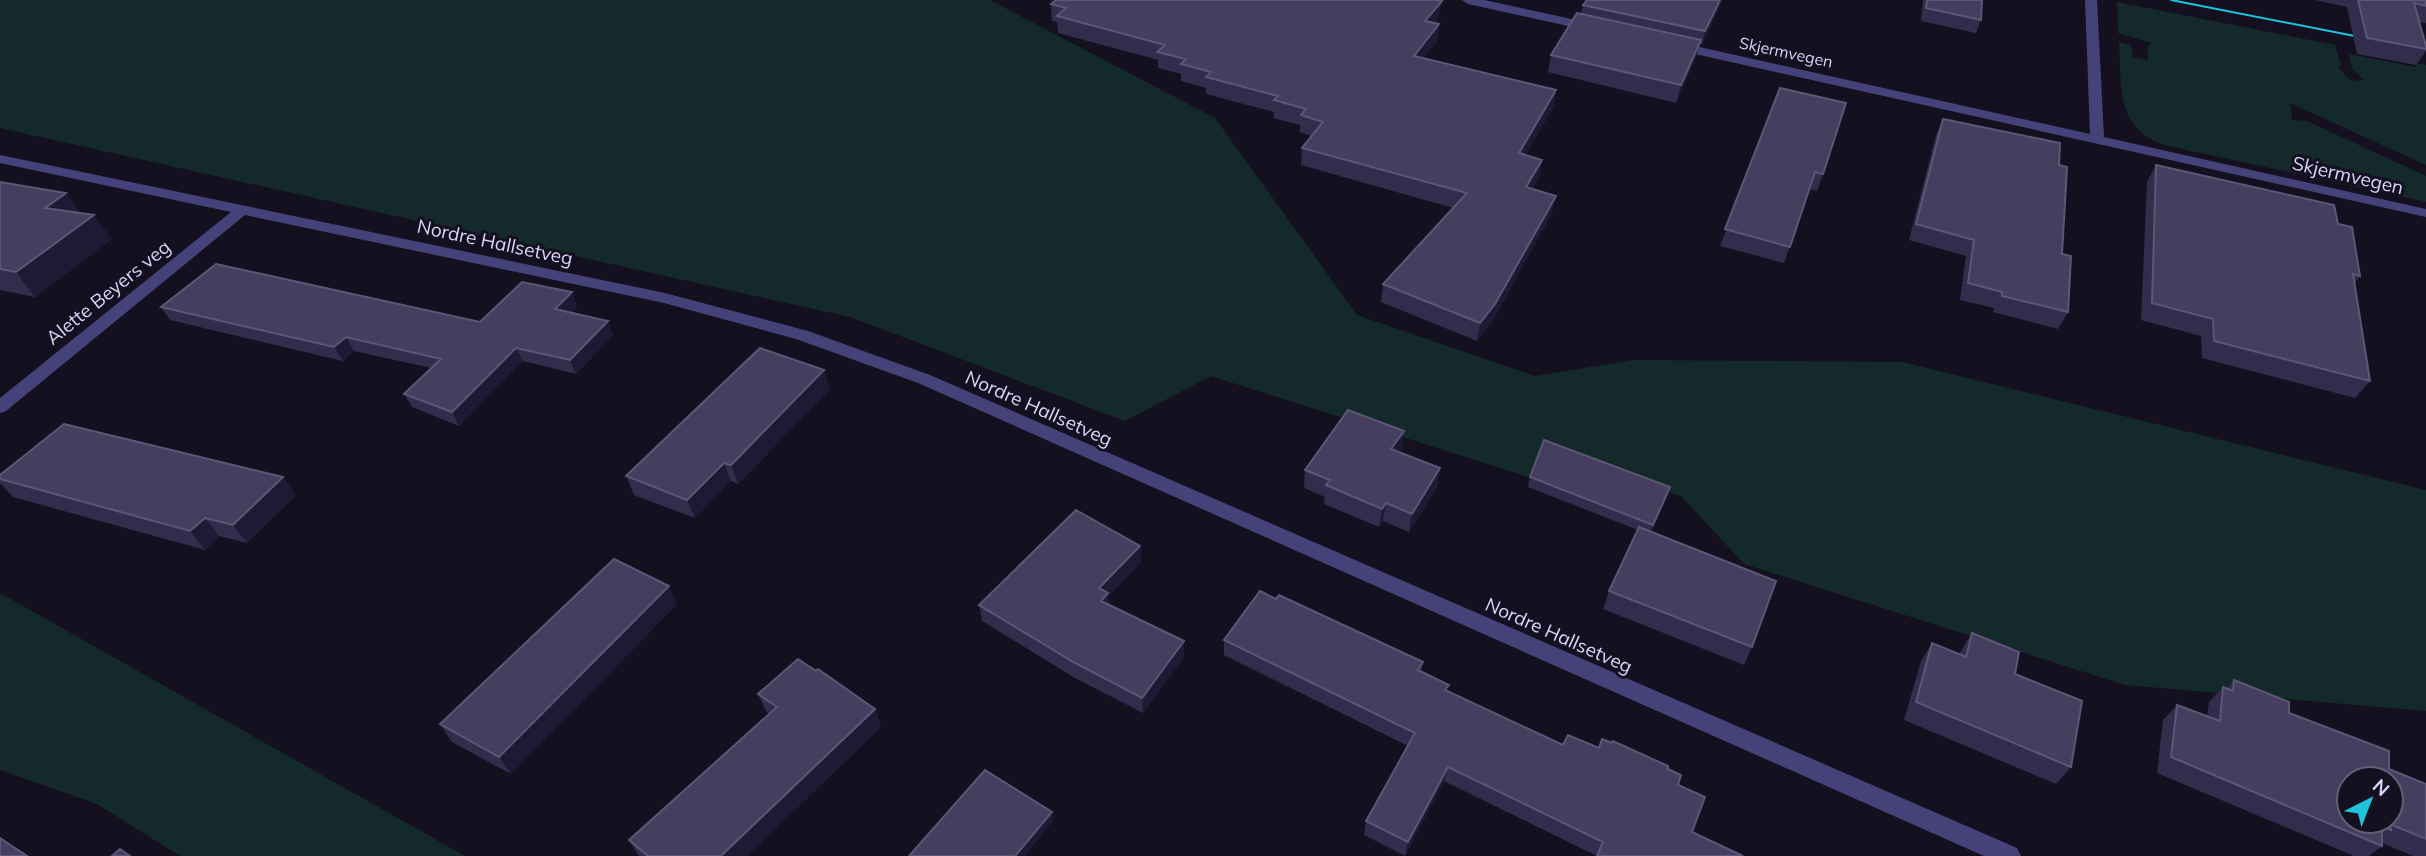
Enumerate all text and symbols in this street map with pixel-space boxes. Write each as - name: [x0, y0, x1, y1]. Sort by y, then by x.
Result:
- street label: Skjermvegen: [1737, 32, 1835, 72]
- street label: Skjermvegen: [2290, 151, 2406, 199]
- street label: Nordre Hallsetveg: [415, 214, 575, 270]
- street label: Alette Beyers veg: [41, 234, 175, 350]
- street label: Nordre Hallsetveg: [962, 365, 1116, 451]
- street label: Nordre Hallsetveg: [1482, 592, 1636, 678]
- north arrow: [2335, 765, 2405, 835]
- text: N: [2368, 774, 2395, 801]

